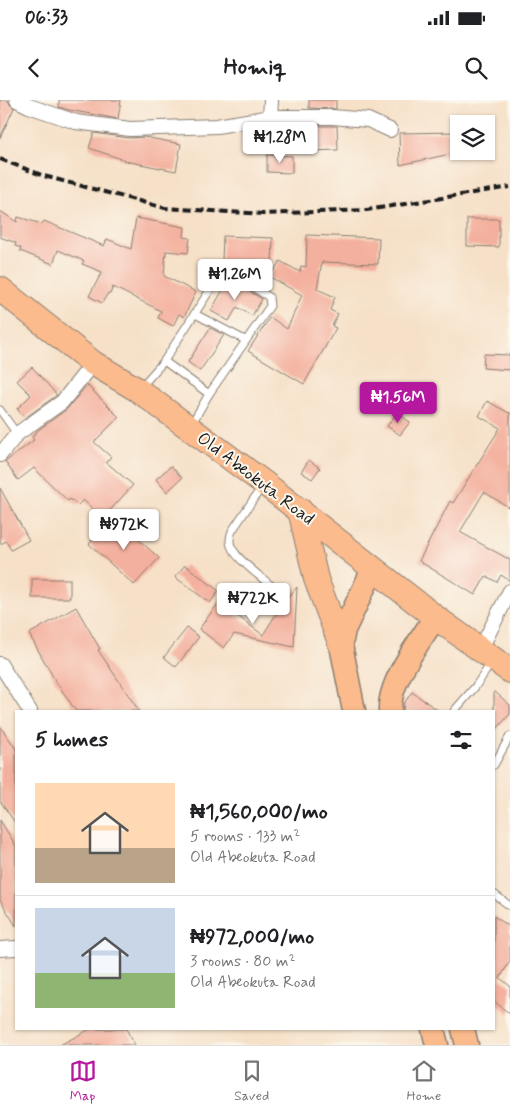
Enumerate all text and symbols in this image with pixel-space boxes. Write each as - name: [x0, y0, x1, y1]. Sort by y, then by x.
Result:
- text: 06:33: [25, 5, 68, 30]
- icon: back: [20, 54, 48, 82]
- text: Homiq: [223, 54, 287, 82]
- icon: search: [462, 54, 490, 82]
- map controls: [450, 115, 495, 160]
- button: layers: [450, 115, 495, 160]
- pin: ₦1.28M: [239, 122, 321, 164]
- text: ₦1.28M: [254, 127, 306, 148]
- pin: ₦1.26M: [194, 258, 276, 301]
- text: ₦1.26M: [209, 264, 261, 285]
- pin: ₦1.56M: [357, 382, 439, 424]
- text: ₦1.56M: [371, 387, 425, 408]
- street label: Old Abeokuta Road: [192, 427, 319, 531]
- pin: ₦972K: [89, 508, 159, 551]
- text: ₦972K: [100, 514, 148, 535]
- pin: ₦722K: [218, 582, 288, 625]
- text: ₦722K: [228, 588, 278, 609]
- text: 5 homes: [35, 726, 108, 754]
- icon: filters: [447, 726, 475, 754]
- text: ₦1,560,000/mo: [190, 798, 328, 826]
- icon: home: [75, 803, 135, 863]
- text: 5 rooms · 133 m²: [190, 826, 300, 847]
- text: Old Abeokuta Road: [190, 847, 316, 868]
- text: ₦972,000/mo: [190, 923, 314, 951]
- icon: home: [75, 928, 135, 988]
- text: 3 rooms · 80 m²: [190, 951, 296, 972]
- text: Old Abeokuta Road: [190, 972, 316, 993]
- tab: Map: [69, 1057, 97, 1105]
- tab: Saved: [234, 1057, 269, 1105]
- tab: Home: [407, 1057, 441, 1105]

